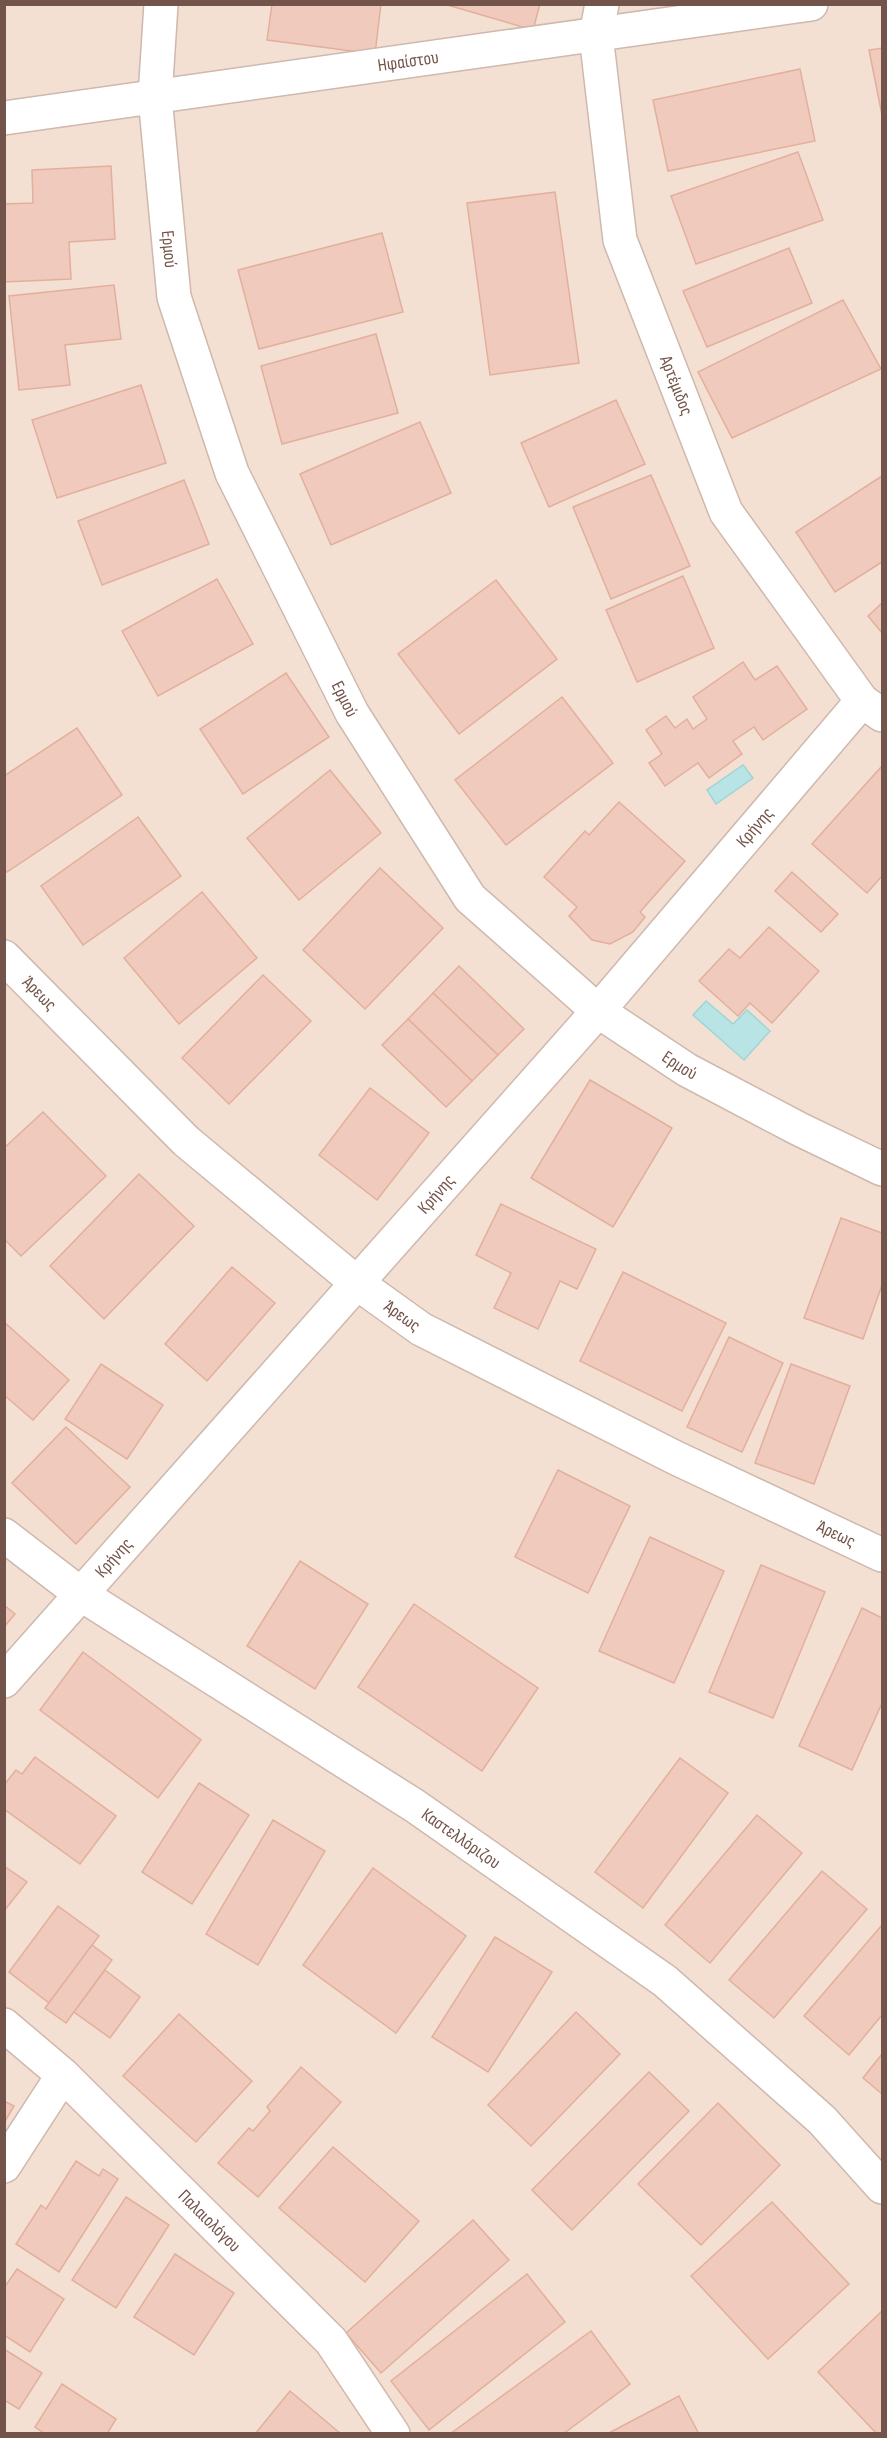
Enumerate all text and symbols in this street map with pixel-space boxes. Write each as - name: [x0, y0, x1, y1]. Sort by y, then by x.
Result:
- street label: Ηφαίστου: [376, 46, 440, 76]
- street label: Ερμού: [157, 229, 182, 269]
- street label: Αρτέμιδος: [655, 352, 698, 418]
- street label: Ερμού: [327, 677, 363, 720]
- street label: Κρήνης: [732, 803, 777, 851]
- street label: Άρεως: [18, 972, 61, 1015]
- street label: Ερμού: [658, 1046, 701, 1084]
- street label: Κρήνης: [413, 1170, 459, 1218]
- street label: Άρεως: [380, 1295, 425, 1336]
- street label: Άρεως: [814, 1516, 859, 1552]
- street label: Κρήνης: [90, 1533, 137, 1582]
- street label: Καστελλόριζου: [418, 1804, 505, 1873]
- street label: Παλαιολόγου: [174, 2185, 245, 2256]

